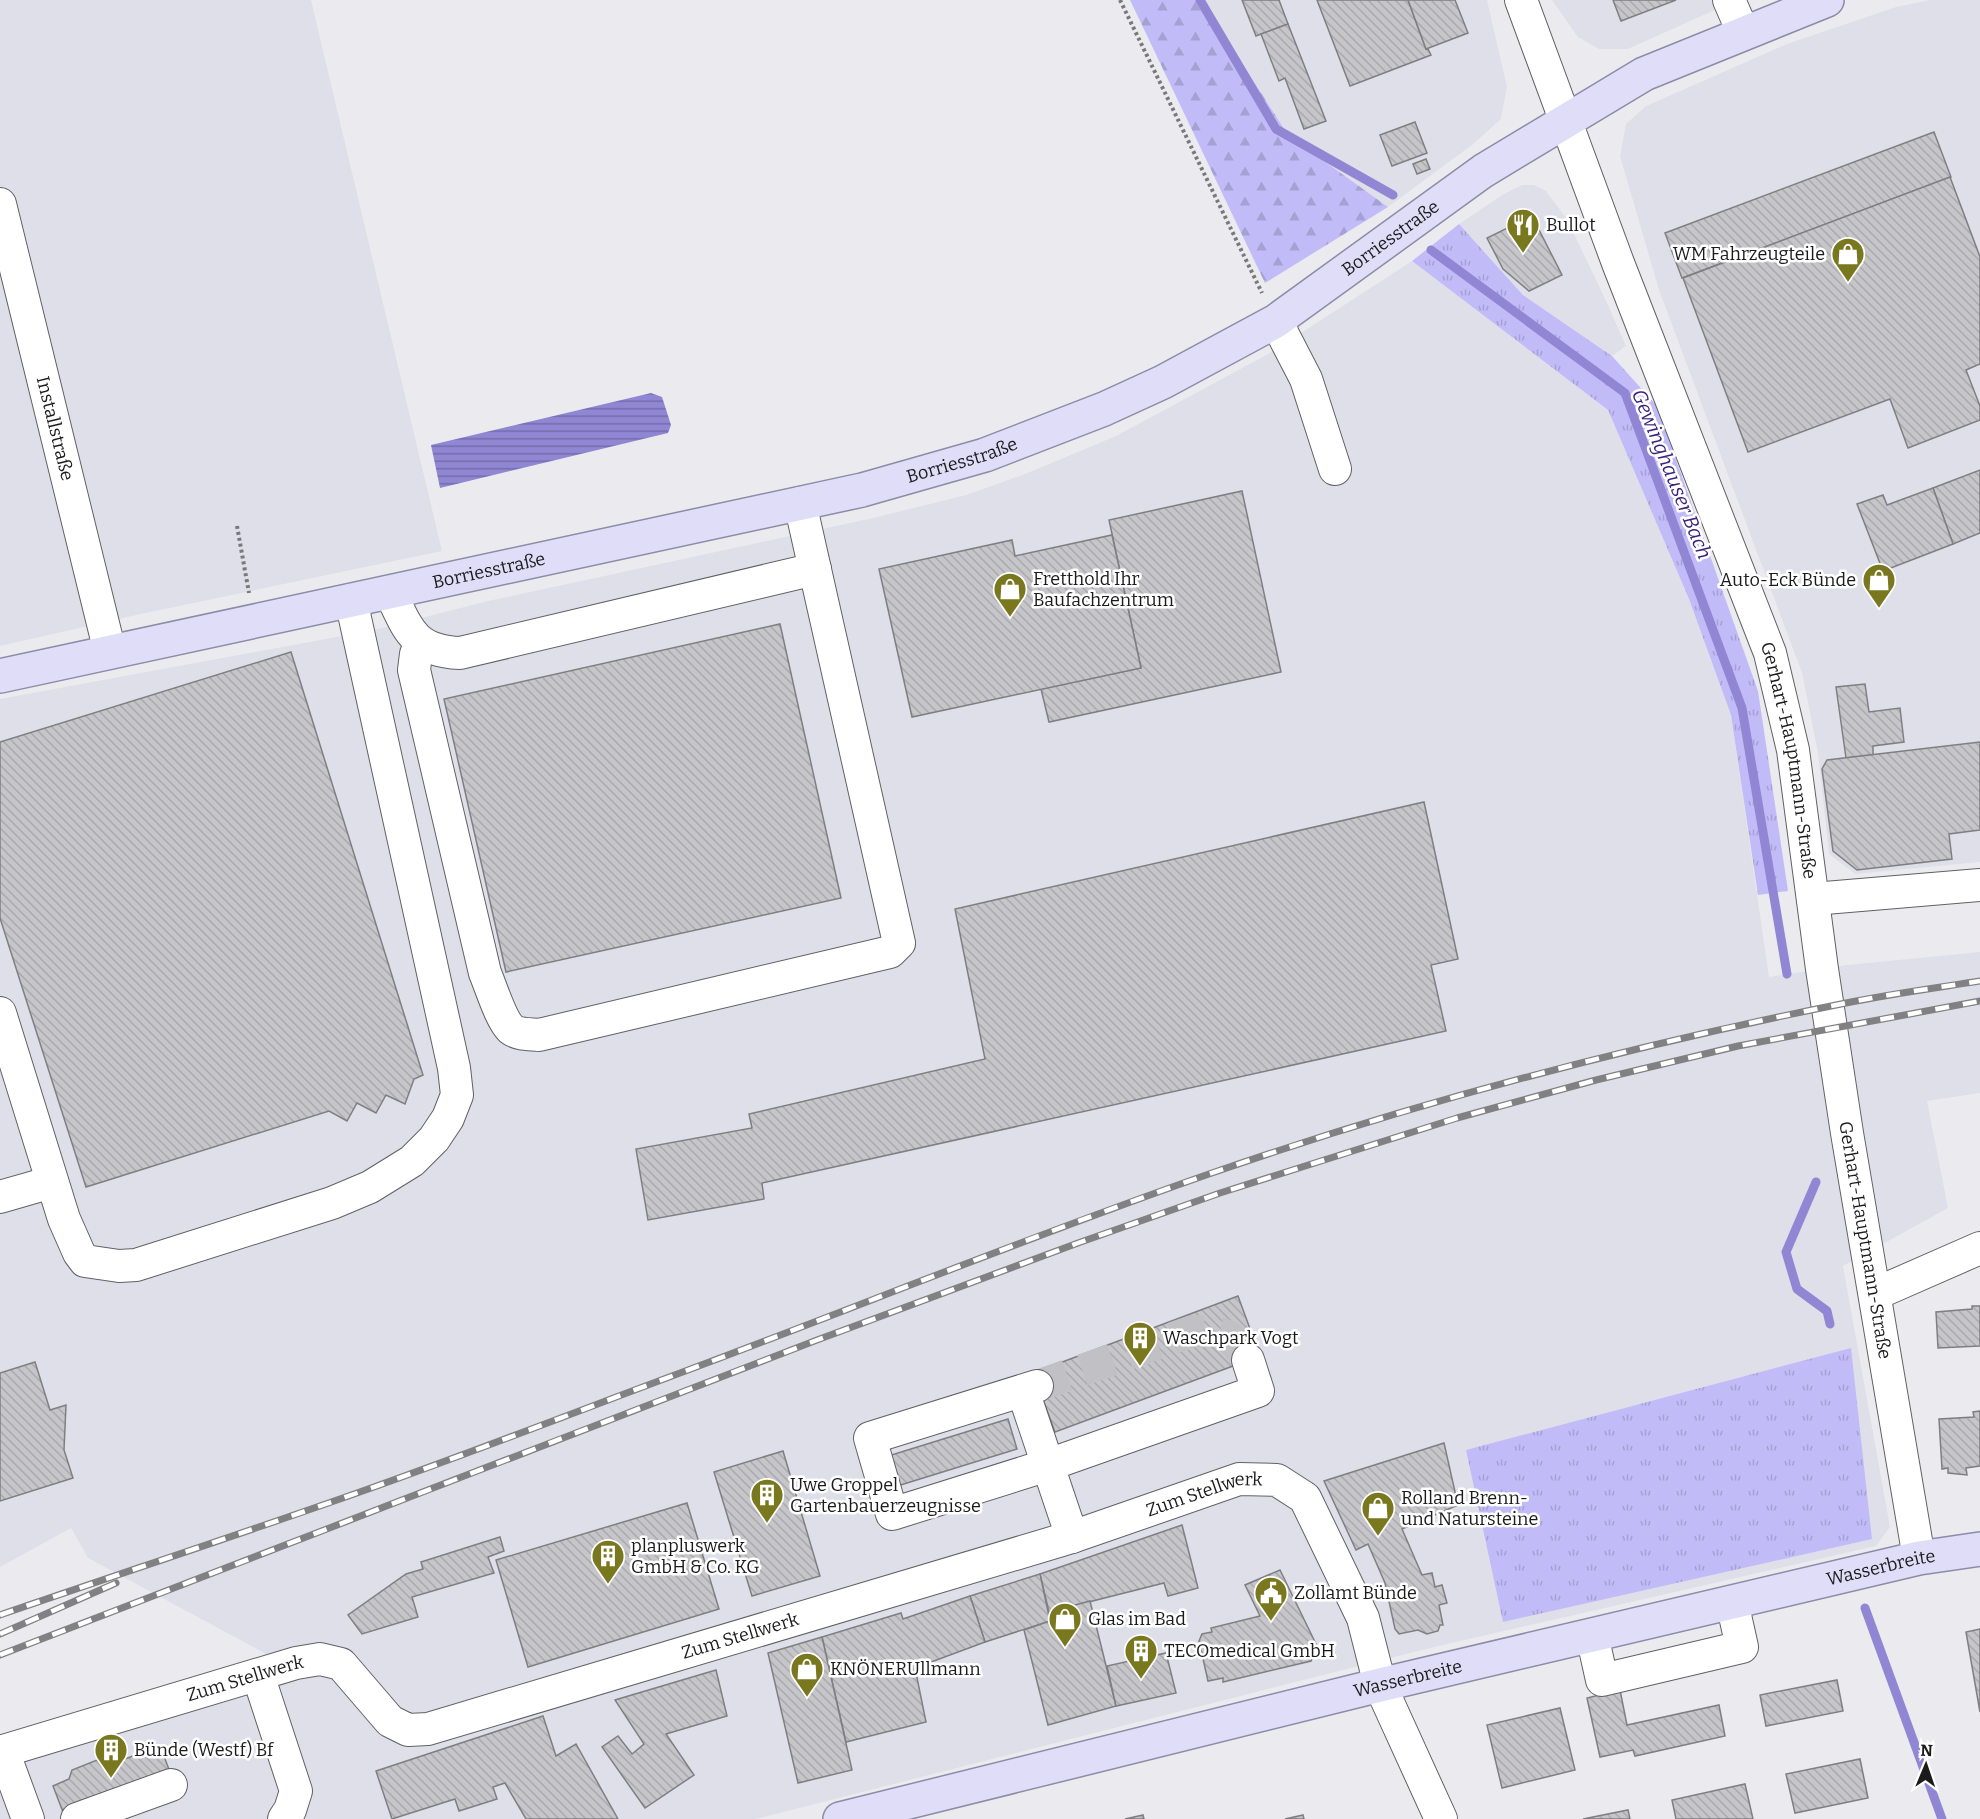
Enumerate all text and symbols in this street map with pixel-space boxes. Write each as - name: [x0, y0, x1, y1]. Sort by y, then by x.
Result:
- street label: Borriesstraße: [1338, 195, 1443, 281]
- restaurant icon: Bullot: [1505, 207, 1541, 254]
- place label: Bullot: [1546, 214, 1596, 236]
- shop icon: WM Fahrzeugteile: [1830, 236, 1866, 283]
- place label: WM Fahrzeugteile: [1673, 243, 1825, 265]
- street label: Installstraße: [32, 374, 78, 483]
- water label: Gewinghauser Bach: [1627, 386, 1717, 562]
- street label: Borriesstraße: [904, 433, 1020, 488]
- street label: Borriesstraße: [430, 548, 547, 593]
- shop icon: Auto-Eck Bünde: [1861, 562, 1897, 609]
- place label: Fretthold Ihr Baufachzentrum: [1033, 568, 1174, 611]
- place label: Auto-Eck Bünde: [1720, 569, 1856, 591]
- shop icon: Fretthold Ihr Baufachzentrum: [992, 571, 1028, 618]
- street label: Gerhart-Hauptmann-Straße: [1756, 639, 1821, 880]
- street label: Gerhart-Hauptmann-Straße: [1834, 1120, 1896, 1361]
- building icon: Waschpark Vogt: [1122, 1320, 1158, 1367]
- place label: Waschpark Vogt: [1163, 1327, 1299, 1349]
- street label: Zum Stellwerk: [1143, 1468, 1264, 1521]
- place label: Uwe Groppel Gartenbauerzeugnisse: [790, 1474, 981, 1517]
- building icon: Uwe Groppel Gartenbauerzeugnisse: [749, 1477, 785, 1524]
- place label: Rolland Brenn- und Natursteine: [1401, 1487, 1538, 1530]
- shop icon: Rolland Brenn- und Natursteine: [1360, 1490, 1396, 1537]
- place label: planpluswerk GmbH & Co. KG: [631, 1535, 759, 1578]
- building icon: planpluswerk GmbH & Co. KG: [590, 1538, 626, 1585]
- street label: Wasserbreite: [1824, 1545, 1937, 1590]
- public building icon: Zollamt Bünde: [1253, 1575, 1289, 1622]
- place label: Zollamt Bünde: [1294, 1582, 1417, 1604]
- shop icon: Glas im Bad: [1047, 1601, 1083, 1648]
- street label: Zum Stellwerk: [679, 1608, 802, 1664]
- place label: Glas im Bad: [1088, 1608, 1186, 1630]
- building icon: TECOmedical GmbH: [1123, 1633, 1159, 1680]
- place label: TECOmedical GmbH: [1164, 1640, 1335, 1662]
- street label: Zum Stellwerk: [184, 1651, 306, 1706]
- shop icon: KNÖNERUllmann: [789, 1651, 825, 1698]
- street label: Wasserbreite: [1351, 1655, 1464, 1702]
- place label: KNÖNERUllmann: [830, 1658, 981, 1680]
- building icon: Bünde (Westf) Bf: [93, 1732, 129, 1779]
- north arrow: [1896, 1735, 1956, 1795]
- place label: Bünde (Westf) Bf: [134, 1739, 275, 1761]
- text: N: [1920, 1741, 1933, 1760]

